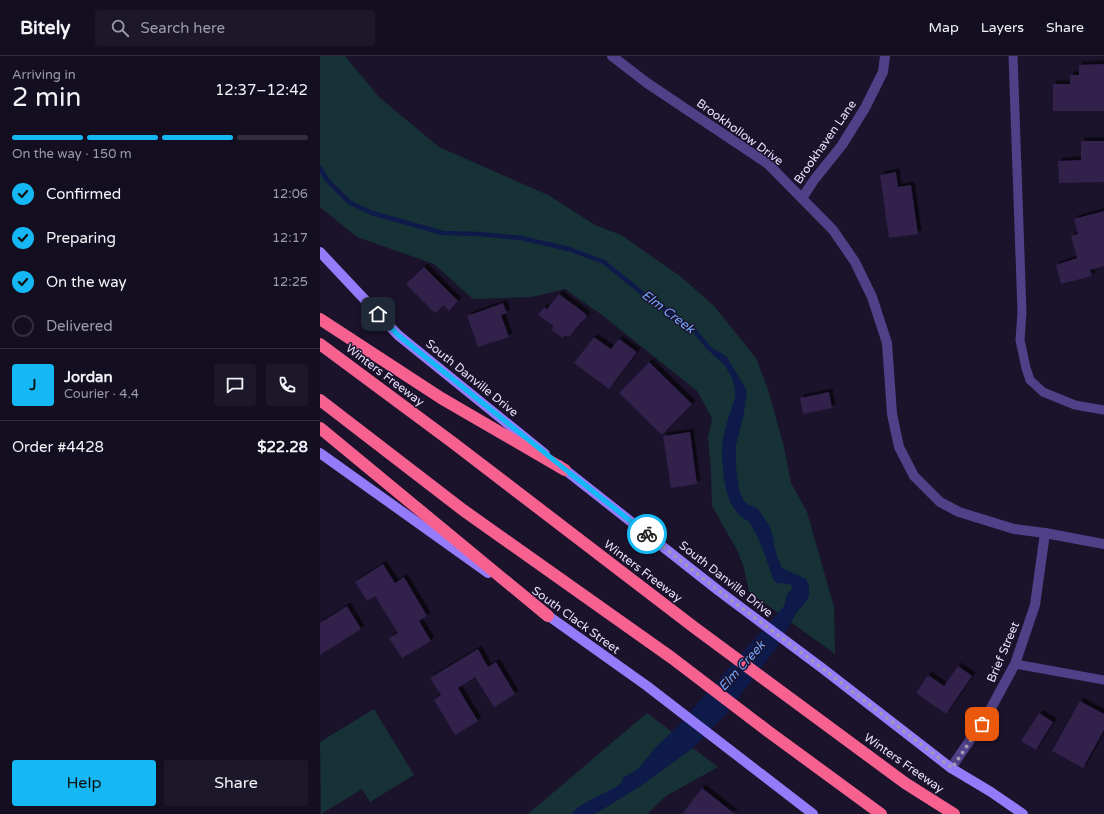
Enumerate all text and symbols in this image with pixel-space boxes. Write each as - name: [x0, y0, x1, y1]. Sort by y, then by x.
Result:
- search box: [95, 10, 375, 46]
- text: Bitely: [20, 17, 71, 39]
- icon: search: [109, 17, 131, 39]
- text: Search here: [141, 19, 225, 37]
- text: Map: [929, 19, 959, 36]
- text: Layers: [981, 19, 1024, 36]
- text: Share: [1046, 19, 1084, 36]
- text: Arriving in: [12, 67, 76, 83]
- text: 12:37–12:42: [215, 81, 308, 99]
- text: 2 min: [12, 82, 81, 113]
- street label: Brookhollow Drive: [694, 96, 786, 168]
- street label: Brookhaven Lane: [791, 97, 859, 187]
- text: On the way · 150 m: [12, 146, 132, 162]
- icon: check: [12, 183, 34, 205]
- text: Confirmed: [46, 185, 121, 203]
- text: 12:06: [272, 186, 308, 202]
- icon: check: [12, 227, 34, 249]
- text: Preparing: [46, 229, 116, 247]
- text: 12:17: [272, 230, 308, 246]
- icon: check: [12, 271, 34, 293]
- text: On the way: [46, 273, 126, 291]
- text: 12:25: [272, 274, 308, 290]
- water label: Elm Creek: [638, 287, 698, 338]
- pin: [361, 297, 395, 331]
- icon: home: [367, 303, 389, 325]
- text: Delivered: [46, 317, 113, 335]
- street label: South Danville Drive: [423, 336, 521, 420]
- street label: Winters Freeway: [343, 341, 427, 409]
- button: chat: [214, 364, 256, 406]
- button: phone: [266, 364, 308, 406]
- text: Jordan: [64, 368, 113, 386]
- text: J: [30, 376, 37, 394]
- text: Courier · 4.4: [64, 386, 139, 402]
- text: Order #4428: [12, 438, 104, 456]
- text: $22.28: [257, 438, 308, 456]
- courier: [627, 514, 667, 554]
- icon: bike: [636, 523, 658, 545]
- street label: Winters Freeway: [601, 537, 685, 605]
- street label: South Danville Drive: [677, 538, 776, 620]
- street label: South Clack Street: [529, 583, 623, 657]
- street label: Brief Street: [984, 619, 1022, 684]
- water label: Elm Creek: [715, 637, 769, 695]
- pin: [965, 707, 999, 741]
- icon: bag: [971, 713, 993, 735]
- street label: Winters Freeway: [861, 730, 947, 796]
- button: Help: [12, 760, 156, 806]
- button: Share: [164, 760, 308, 806]

